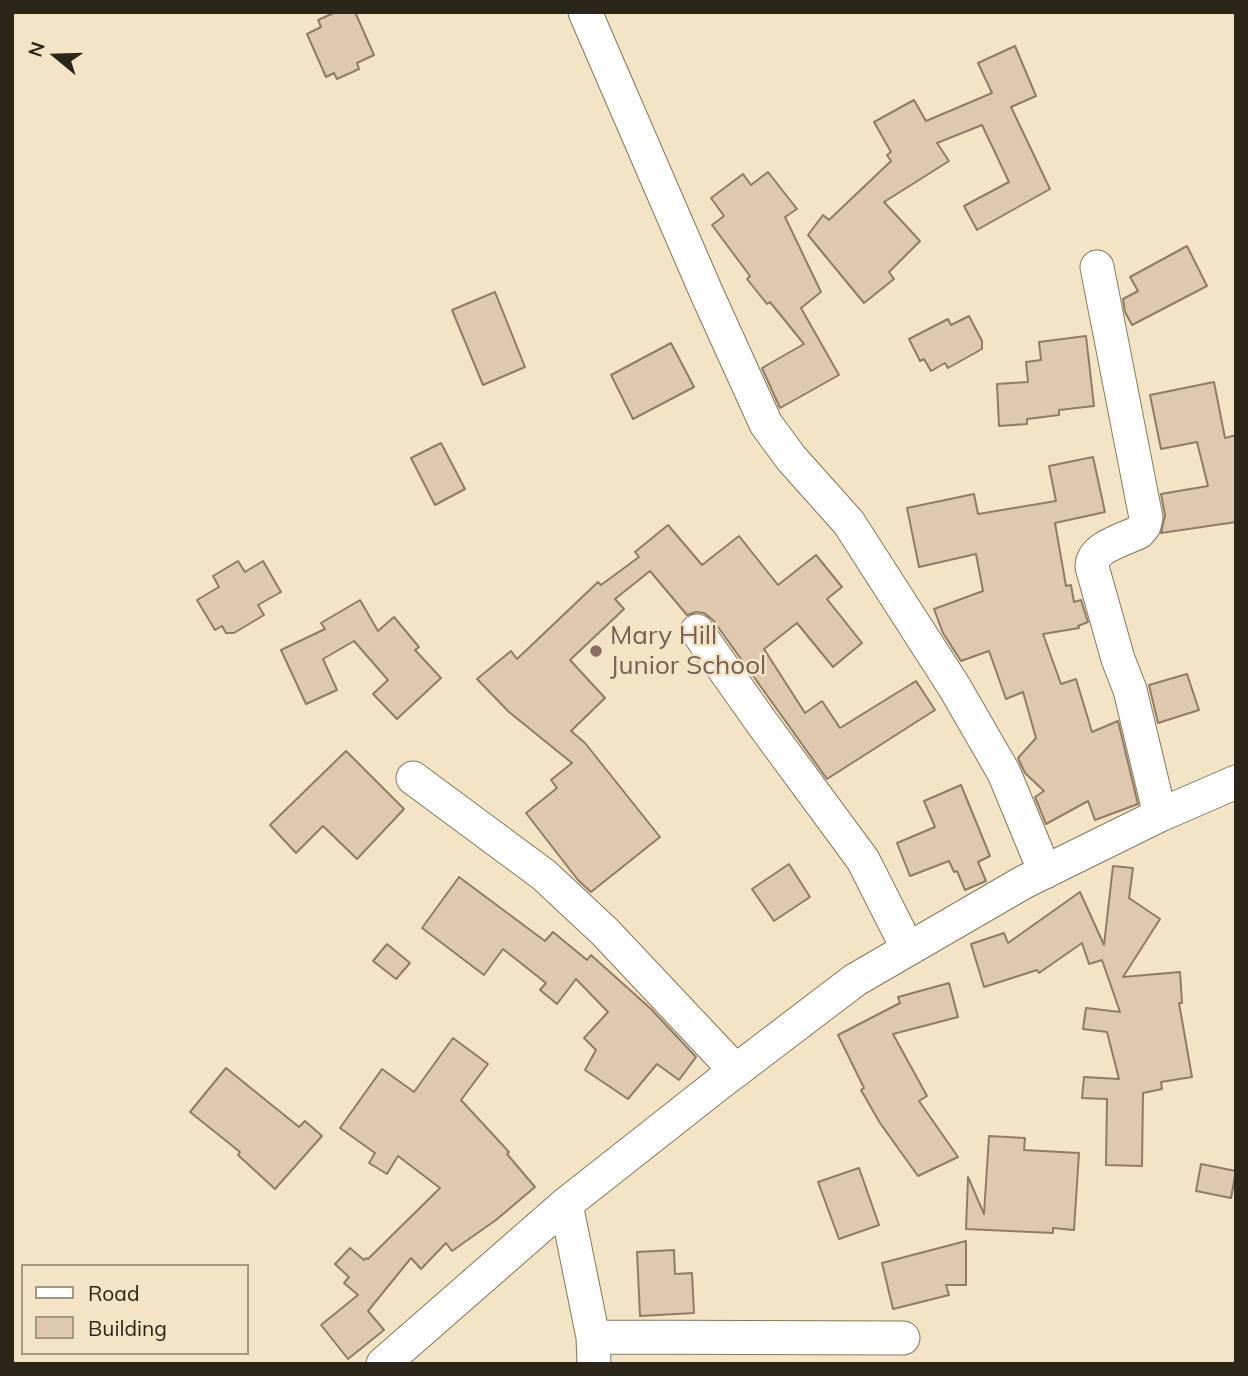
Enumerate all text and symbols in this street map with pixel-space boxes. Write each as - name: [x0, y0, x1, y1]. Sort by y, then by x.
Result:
- north arrow: [21, 21, 91, 91]
- text: N: [22, 38, 50, 60]
- place label: Mary Hill Junior School: [610, 620, 766, 682]
- marker: Mary Hill Junior School: [588, 643, 604, 659]
- legend: [21, 1264, 248, 1355]
- text: Road: [88, 1280, 139, 1306]
- text: Building: [88, 1315, 167, 1341]

